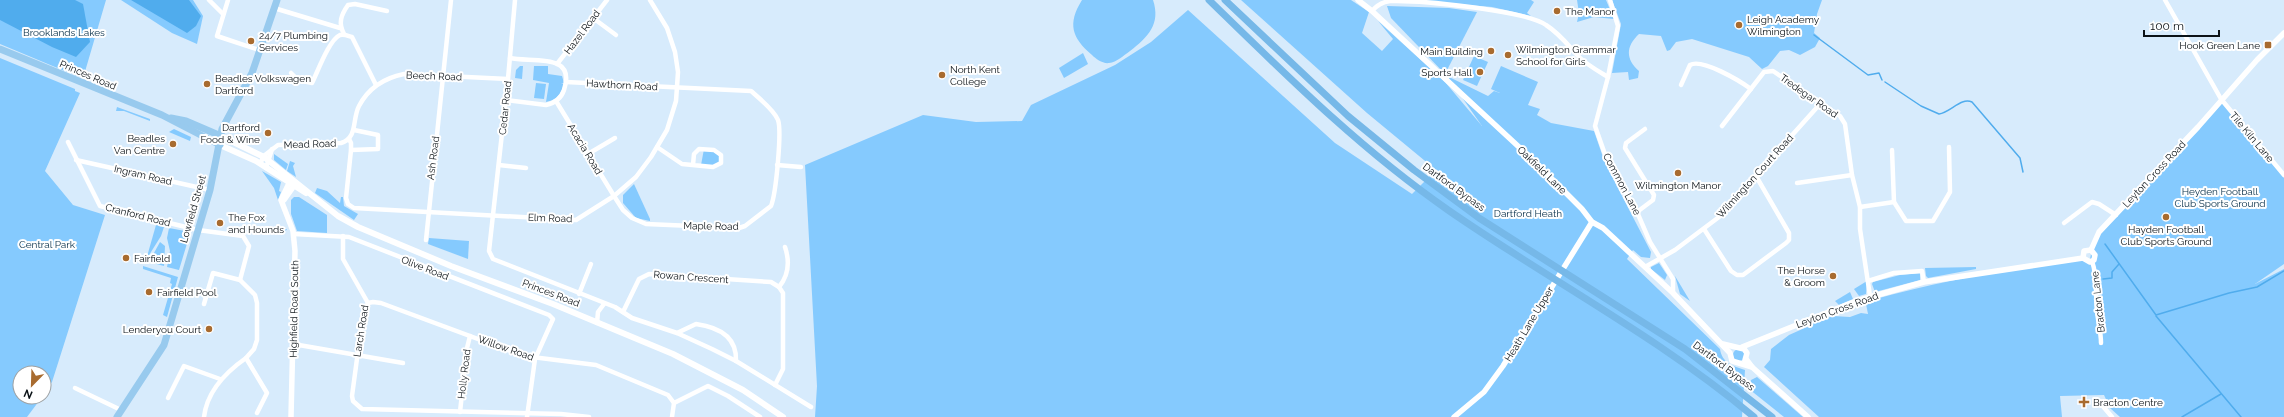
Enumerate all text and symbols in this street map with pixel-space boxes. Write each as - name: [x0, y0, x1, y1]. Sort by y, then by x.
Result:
- marker: The Manor: [1552, 6, 1562, 16]
- place label: The Manor: [1565, 6, 1615, 17]
- street label: Hazel Road: [562, 8, 602, 56]
- scale bar: [2144, 12, 2219, 38]
- place label: Leigh Academy Wilmington: [1747, 14, 1820, 37]
- text: 100 m: [2150, 19, 2184, 33]
- marker: Leigh Academy Wilmington: [1734, 20, 1744, 30]
- park label: Brooklands Lakes: [23, 27, 105, 38]
- place label: 24/7 Plumbing Services: [259, 30, 328, 53]
- marker: 24/7 Plumbing Services: [246, 36, 256, 46]
- place label: Hook Green Lane: [2179, 40, 2260, 51]
- marker: Hook Green Lane: [2263, 40, 2273, 50]
- place label: Wilmington Grammar School for Girls: [1516, 44, 1616, 67]
- place label: Main Building: [1420, 46, 1483, 57]
- marker: Main Building: [1486, 46, 1496, 56]
- marker: Wilmington Grammar School for Girls: [1503, 50, 1513, 60]
- street label: Princes Road: [58, 58, 118, 92]
- place label: North Kent College: [950, 64, 1001, 87]
- place label: Sports Hall: [1421, 67, 1472, 78]
- marker: Sports Hall: [1475, 67, 1485, 77]
- street label: Beech Road: [406, 70, 462, 82]
- marker: North Kent College: [937, 70, 947, 80]
- street label: Tredegar Road: [1778, 72, 1840, 120]
- place label: Beadles Volkswagen Dartford: [215, 73, 311, 96]
- street label: Hawthorn Road: [586, 78, 658, 92]
- marker: Beadles Volkswagen Dartford: [202, 79, 212, 89]
- street label: Cedar Road: [497, 80, 513, 136]
- street label: Tile Kiln Lane: [2228, 110, 2276, 164]
- place label: Dartford Food & Wine: [201, 122, 260, 145]
- street label: Acacia Road: [566, 122, 604, 176]
- marker: Dartford Food & Wine: [263, 128, 273, 138]
- street label: Wilmington Court Road: [1715, 132, 1795, 220]
- place label: Beadles Van Centre: [114, 133, 165, 156]
- street label: Ash Road: [425, 136, 441, 180]
- street label: Mead Road: [283, 138, 337, 150]
- marker: Beadles Van Centre: [168, 139, 178, 149]
- street label: Leyton Cross Road: [2120, 139, 2188, 209]
- street label: Oakfield Lane: [1515, 144, 1569, 196]
- street label: Common Lane: [1601, 151, 1643, 217]
- street label: Dartford Bypass: [1421, 161, 1487, 213]
- street label: Ingram Road: [113, 163, 173, 187]
- marker: Wilmington Manor: [1673, 168, 1683, 178]
- street label: Lowfield Street: [178, 173, 208, 244]
- place label: Wilmington Manor: [1635, 180, 1721, 191]
- park label: Heyden Football Club Sports Ground: [2174, 186, 2266, 209]
- street label: Cranford Road: [104, 202, 172, 228]
- park label: Dartford Heath: [1494, 208, 1562, 219]
- place label: The Fox and Hounds: [228, 212, 284, 235]
- street label: Elm Road: [528, 212, 572, 224]
- marker: Hayden Football Club Sports Ground: [2161, 212, 2171, 222]
- marker: The Fox and Hounds: [215, 218, 225, 228]
- street label: Maple Road: [683, 220, 739, 232]
- place label: Hayden Football Club Sports Ground: [2120, 224, 2212, 247]
- park label: Central Park: [19, 239, 76, 250]
- marker: Fairfield: [121, 253, 131, 263]
- place label: Fairfield: [134, 253, 170, 264]
- street label: Olive Road: [400, 254, 450, 282]
- street label: Highfield Road South: [288, 260, 300, 358]
- place label: The Horse & Groom: [1777, 265, 1825, 288]
- street label: Rowan Crescent: [653, 269, 730, 285]
- marker: The Horse & Groom: [1828, 271, 1838, 281]
- street label: Bracton Lane: [2089, 271, 2107, 333]
- street label: Princes Road: [521, 277, 581, 309]
- street label: Heath Lane Upper: [1502, 284, 1556, 363]
- marker: Fairfield Pool: [144, 287, 154, 297]
- place label: Fairfield Pool: [157, 287, 217, 298]
- street label: Leyton Cross Road: [1794, 290, 1880, 330]
- street label: Larch Road: [351, 304, 371, 358]
- place label: Lenderyou Court: [123, 324, 202, 335]
- marker: Lenderyou Court: [204, 324, 214, 334]
- street label: Willow Road: [477, 333, 535, 363]
- street label: Dartford Bypass: [1691, 339, 1757, 393]
- street label: Holly Road: [455, 348, 473, 400]
- north arrow: [12, 365, 52, 405]
- text: N: [22, 386, 35, 401]
- marker: Bracton Centre: [2078, 396, 2090, 408]
- place label: Bracton Centre: [2093, 397, 2163, 408]

